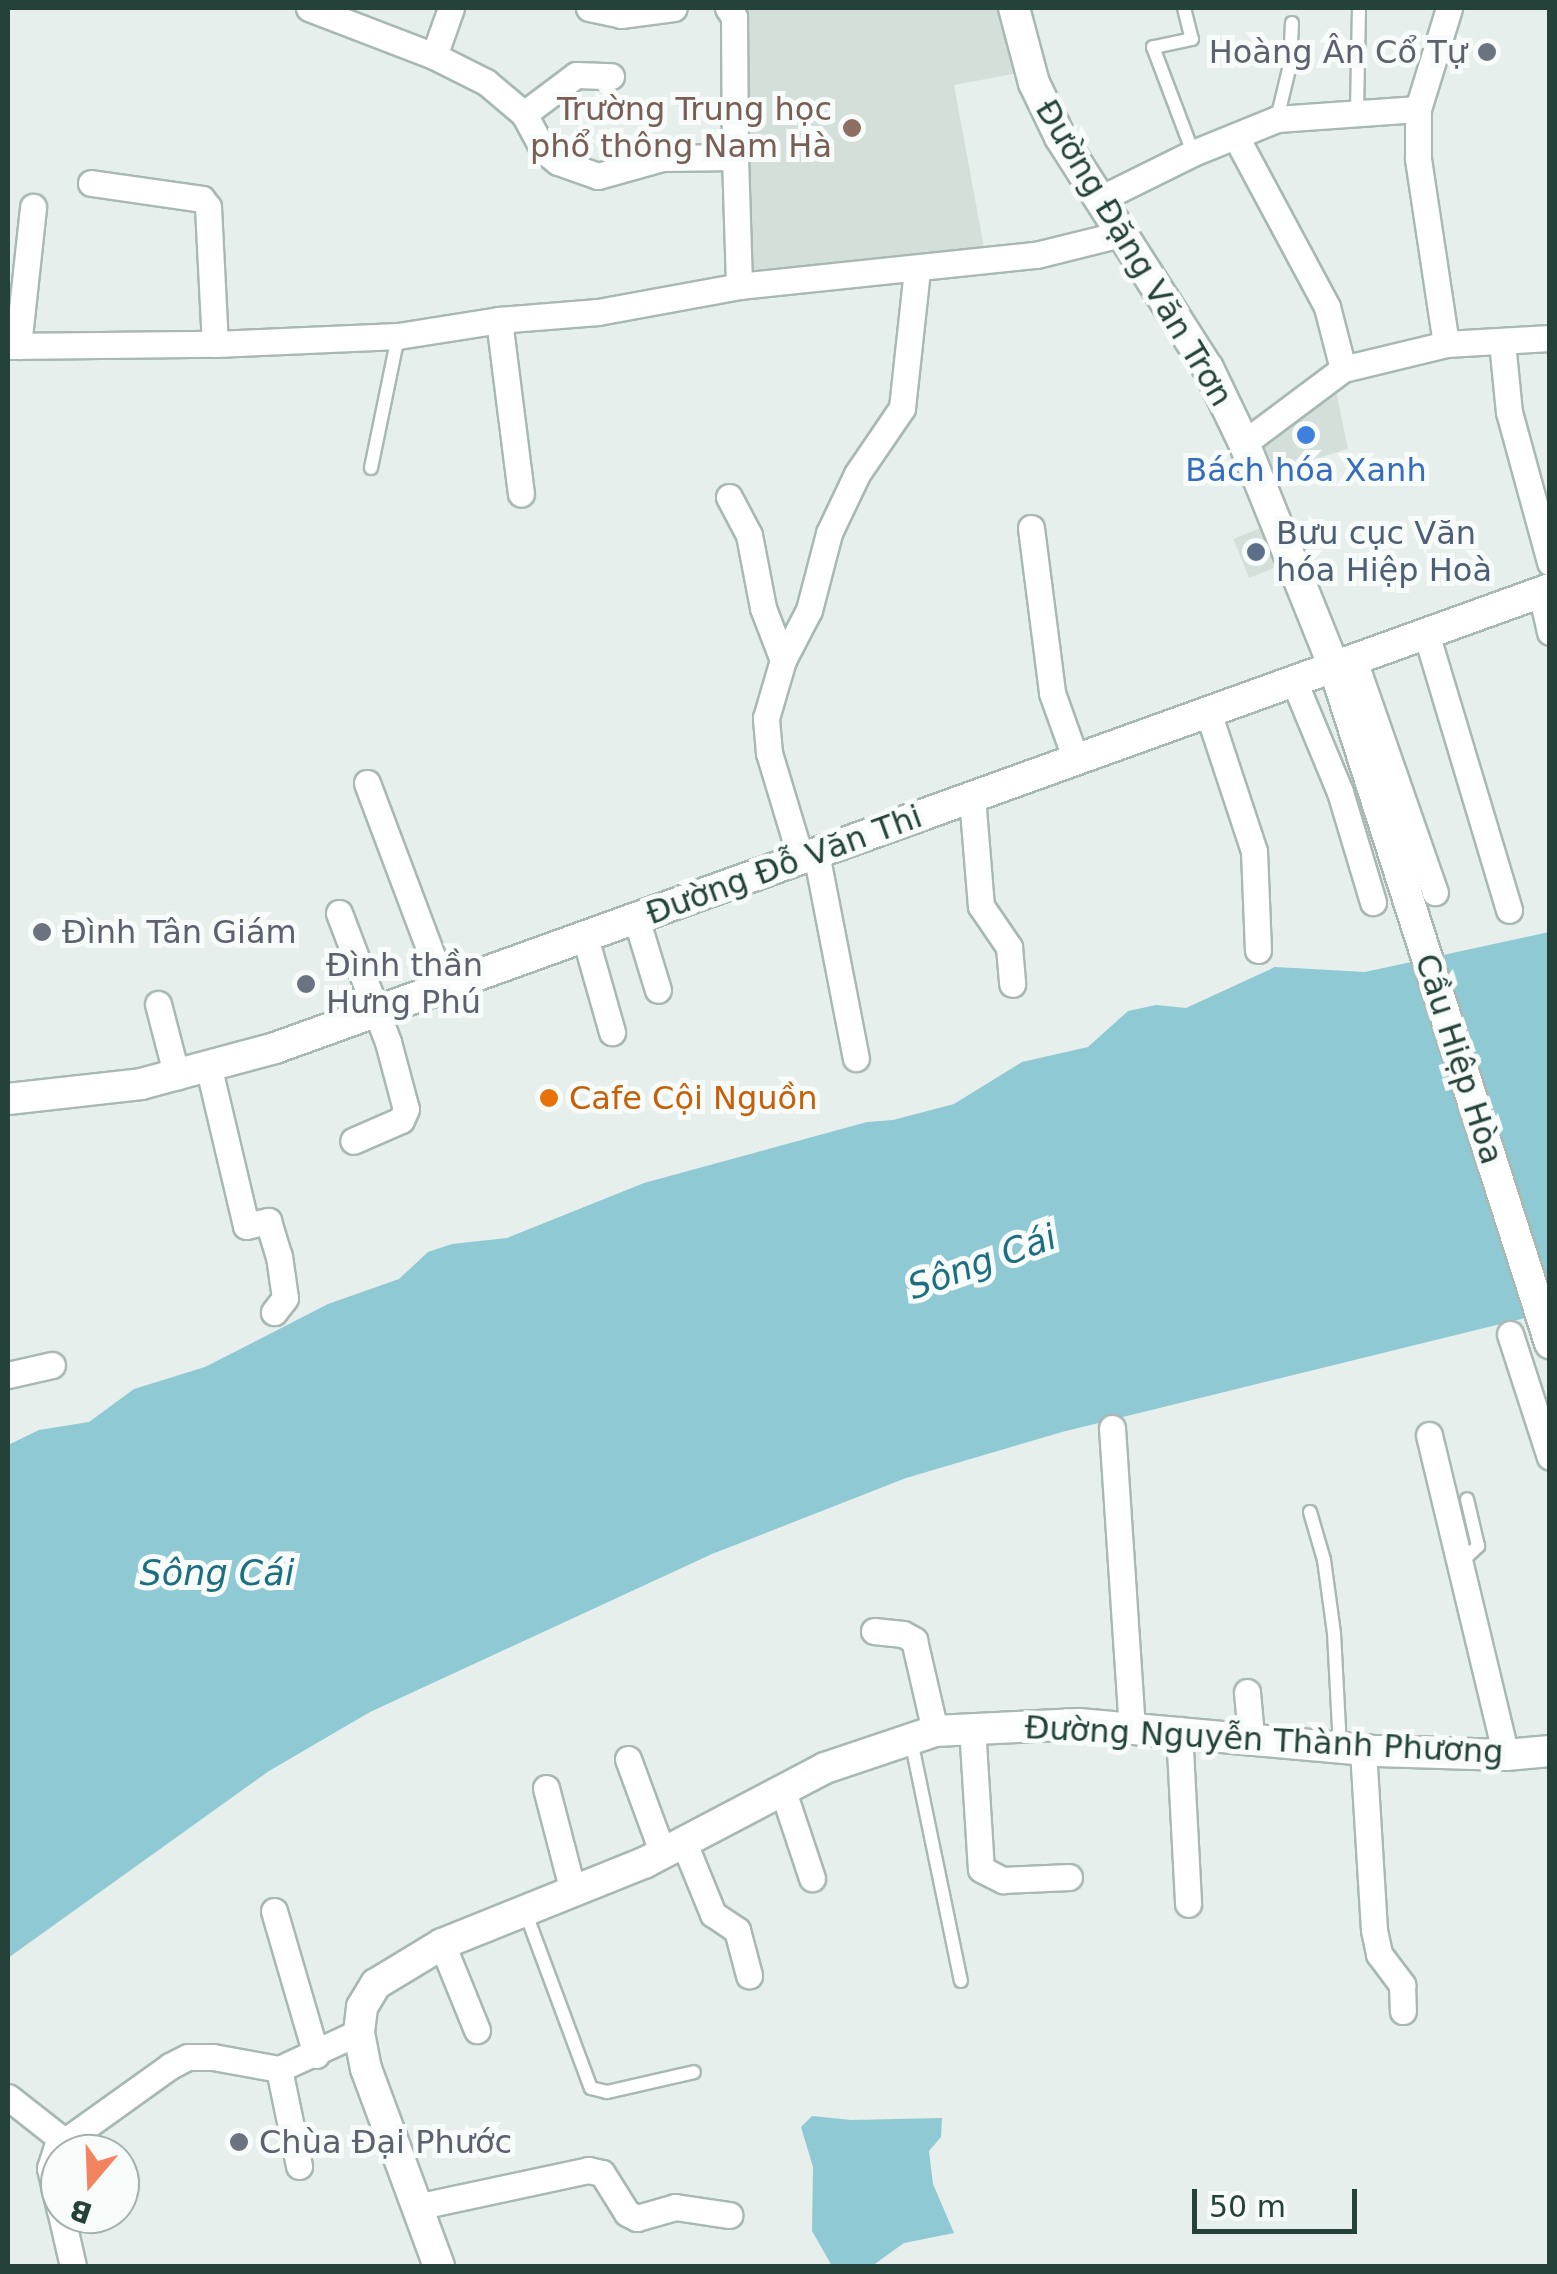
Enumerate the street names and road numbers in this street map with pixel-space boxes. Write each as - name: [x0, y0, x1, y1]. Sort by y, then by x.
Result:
- street label: Đường Đặng Văn Trơn: [1027, 93, 1241, 413]
- street label: Đường Đỗ Văn Thi: [641, 797, 927, 933]
- street label: Cầu Hiệp Hòa: [1407, 949, 1511, 1169]
- street label: Đường Nguyễn Thành Phương: [1024, 1708, 1504, 1772]

